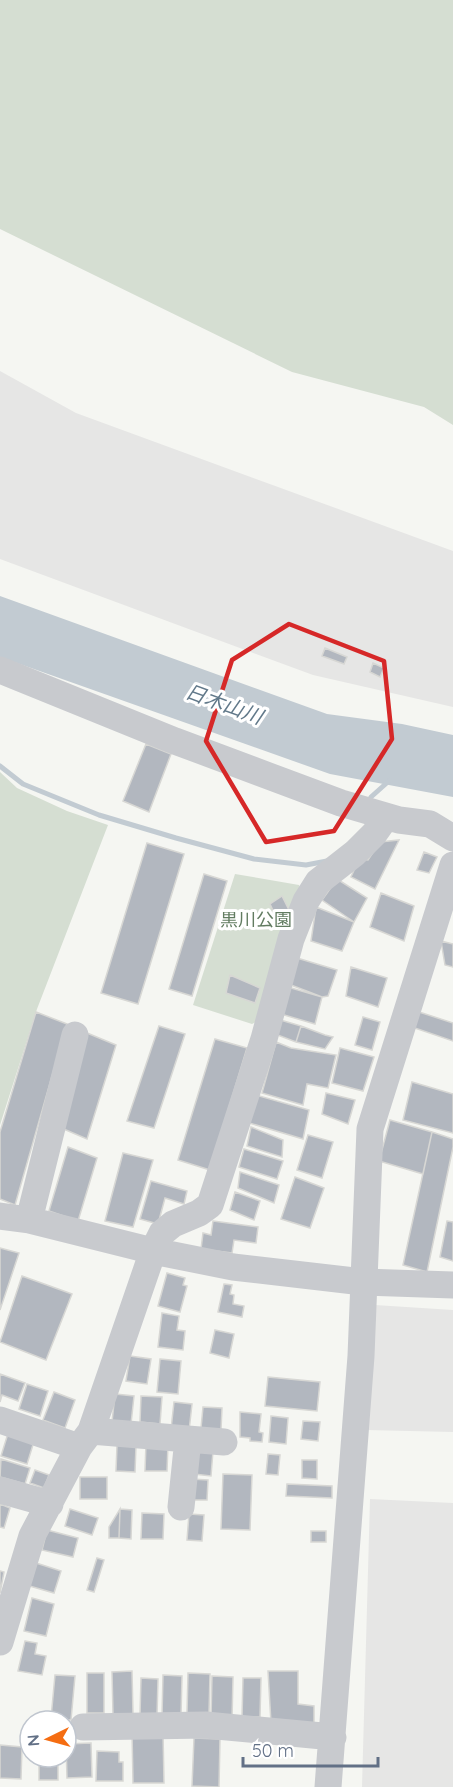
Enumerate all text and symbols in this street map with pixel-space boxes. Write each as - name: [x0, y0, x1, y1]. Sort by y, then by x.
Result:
- water label: 日木山川: [182, 678, 268, 730]
- park label: 黒川公園: [220, 908, 292, 931]
- north arrow: [18, 1709, 78, 1769]
- scale bar: [243, 1730, 378, 1768]
- text: N: [23, 1734, 44, 1747]
- text: 50 m: [252, 1739, 294, 1762]

